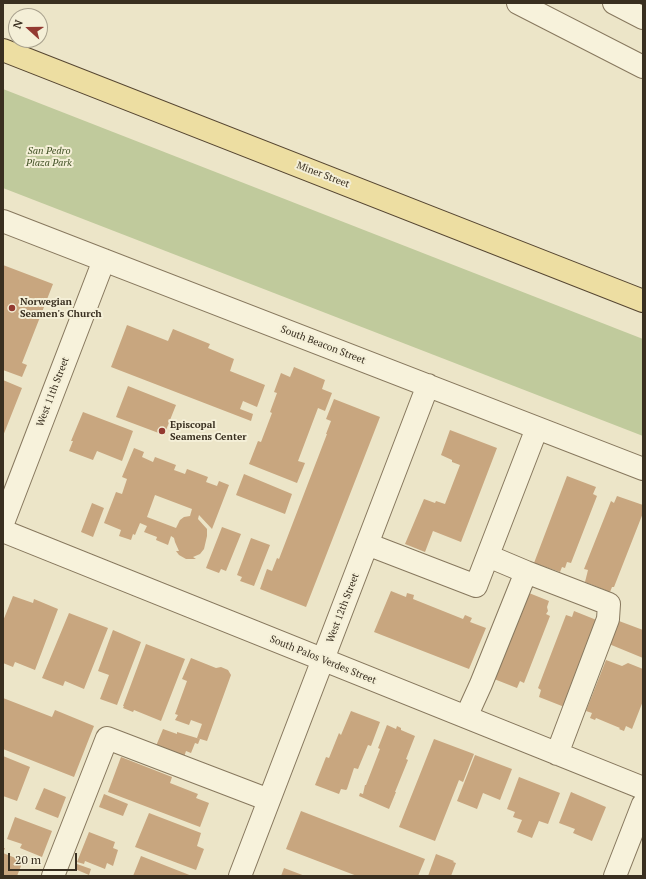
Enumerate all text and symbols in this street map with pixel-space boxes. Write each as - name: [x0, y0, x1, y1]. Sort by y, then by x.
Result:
- north arrow: [8, 8, 48, 48]
- text: N: [10, 18, 26, 30]
- park label: San Pedro Plaza Park: [26, 145, 72, 168]
- street label: Miner Street: [295, 159, 351, 191]
- place label: Norwegian Seamen's Church: [20, 296, 102, 320]
- marker: Norwegian Seamen's Church: [7, 303, 17, 313]
- street label: South Beacon Street: [279, 323, 367, 367]
- street label: West 11th Street: [34, 356, 72, 428]
- place label: Episcopal Seamens Center: [170, 419, 247, 442]
- marker: Episcopal Seamens Center: [157, 426, 167, 436]
- street label: West 12th Street: [324, 572, 362, 644]
- street label: South Palos Verdes Street: [268, 633, 378, 687]
- scale bar: [10, 845, 79, 871]
- text: 20 m: [15, 852, 41, 867]

